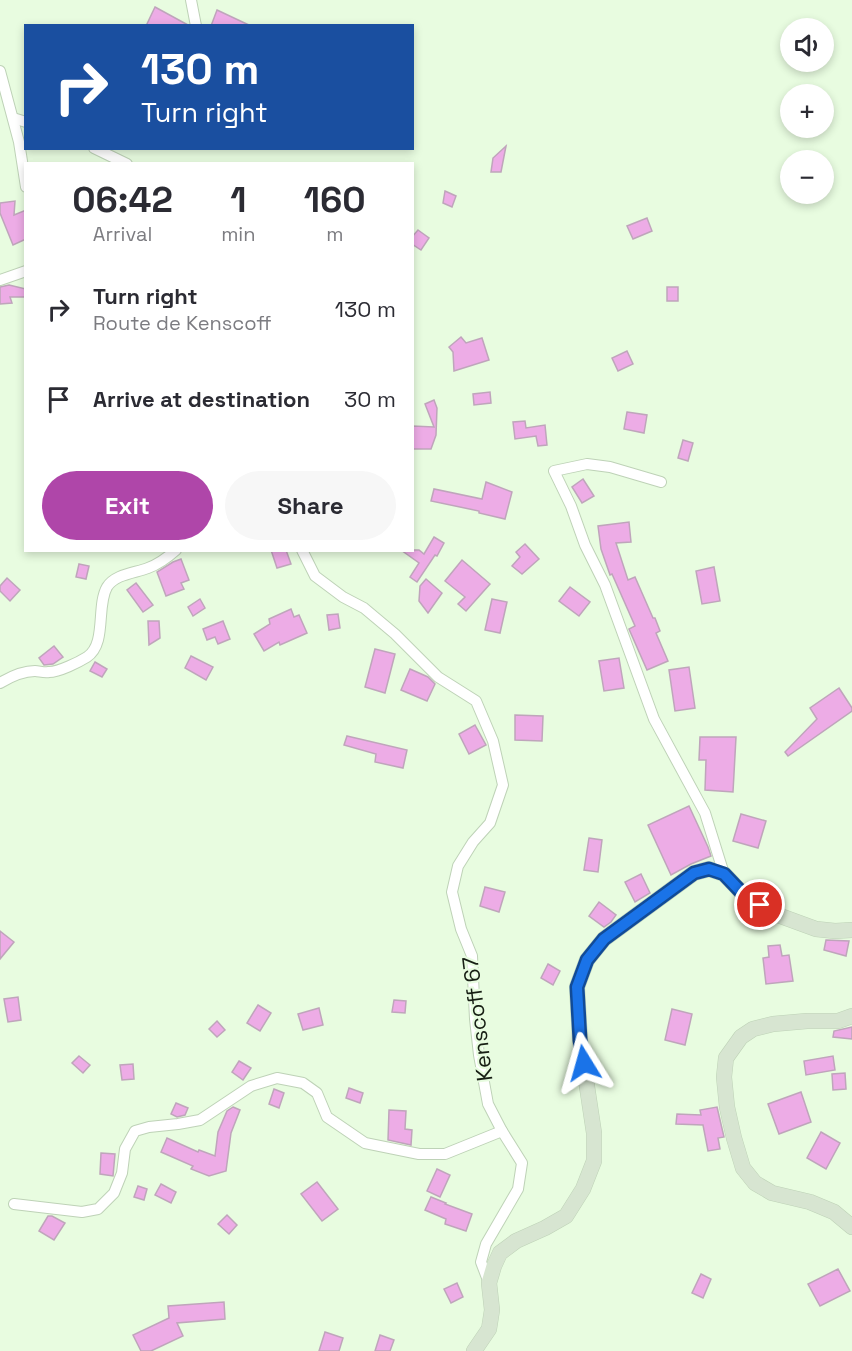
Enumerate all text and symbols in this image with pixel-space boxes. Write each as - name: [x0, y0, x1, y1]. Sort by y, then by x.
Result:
- map controls: [780, 18, 834, 204]
- button: sound: [780, 18, 834, 72]
- text: 130 m: [141, 43, 259, 96]
- icon: right: [42, 48, 120, 126]
- button: +: [780, 84, 834, 138]
- text: Turn right: [141, 95, 268, 130]
- button: −: [780, 150, 834, 204]
- text: 06:42: [72, 177, 173, 223]
- text: 1: [230, 177, 246, 223]
- text: 160: [304, 177, 366, 223]
- text: Arrival: [93, 221, 152, 247]
- text: min: [221, 221, 256, 247]
- text: m: [326, 221, 343, 247]
- text: Turn right: [93, 282, 198, 310]
- icon: right: [42, 293, 75, 326]
- text: 130 m: [335, 295, 396, 323]
- text: Route de Kenscoff: [93, 310, 272, 336]
- icon: arrive: [42, 383, 75, 416]
- text: Arrive at destination: [93, 385, 310, 413]
- text: 30 m: [344, 385, 396, 413]
- button: Exit: [42, 471, 213, 540]
- button: Share: [225, 471, 396, 540]
- pin: [734, 879, 785, 930]
- icon: arrive: [743, 888, 776, 921]
- street label: Kenscoff 67: [455, 955, 499, 1083]
- position arrow: [552, 1031, 616, 1095]

